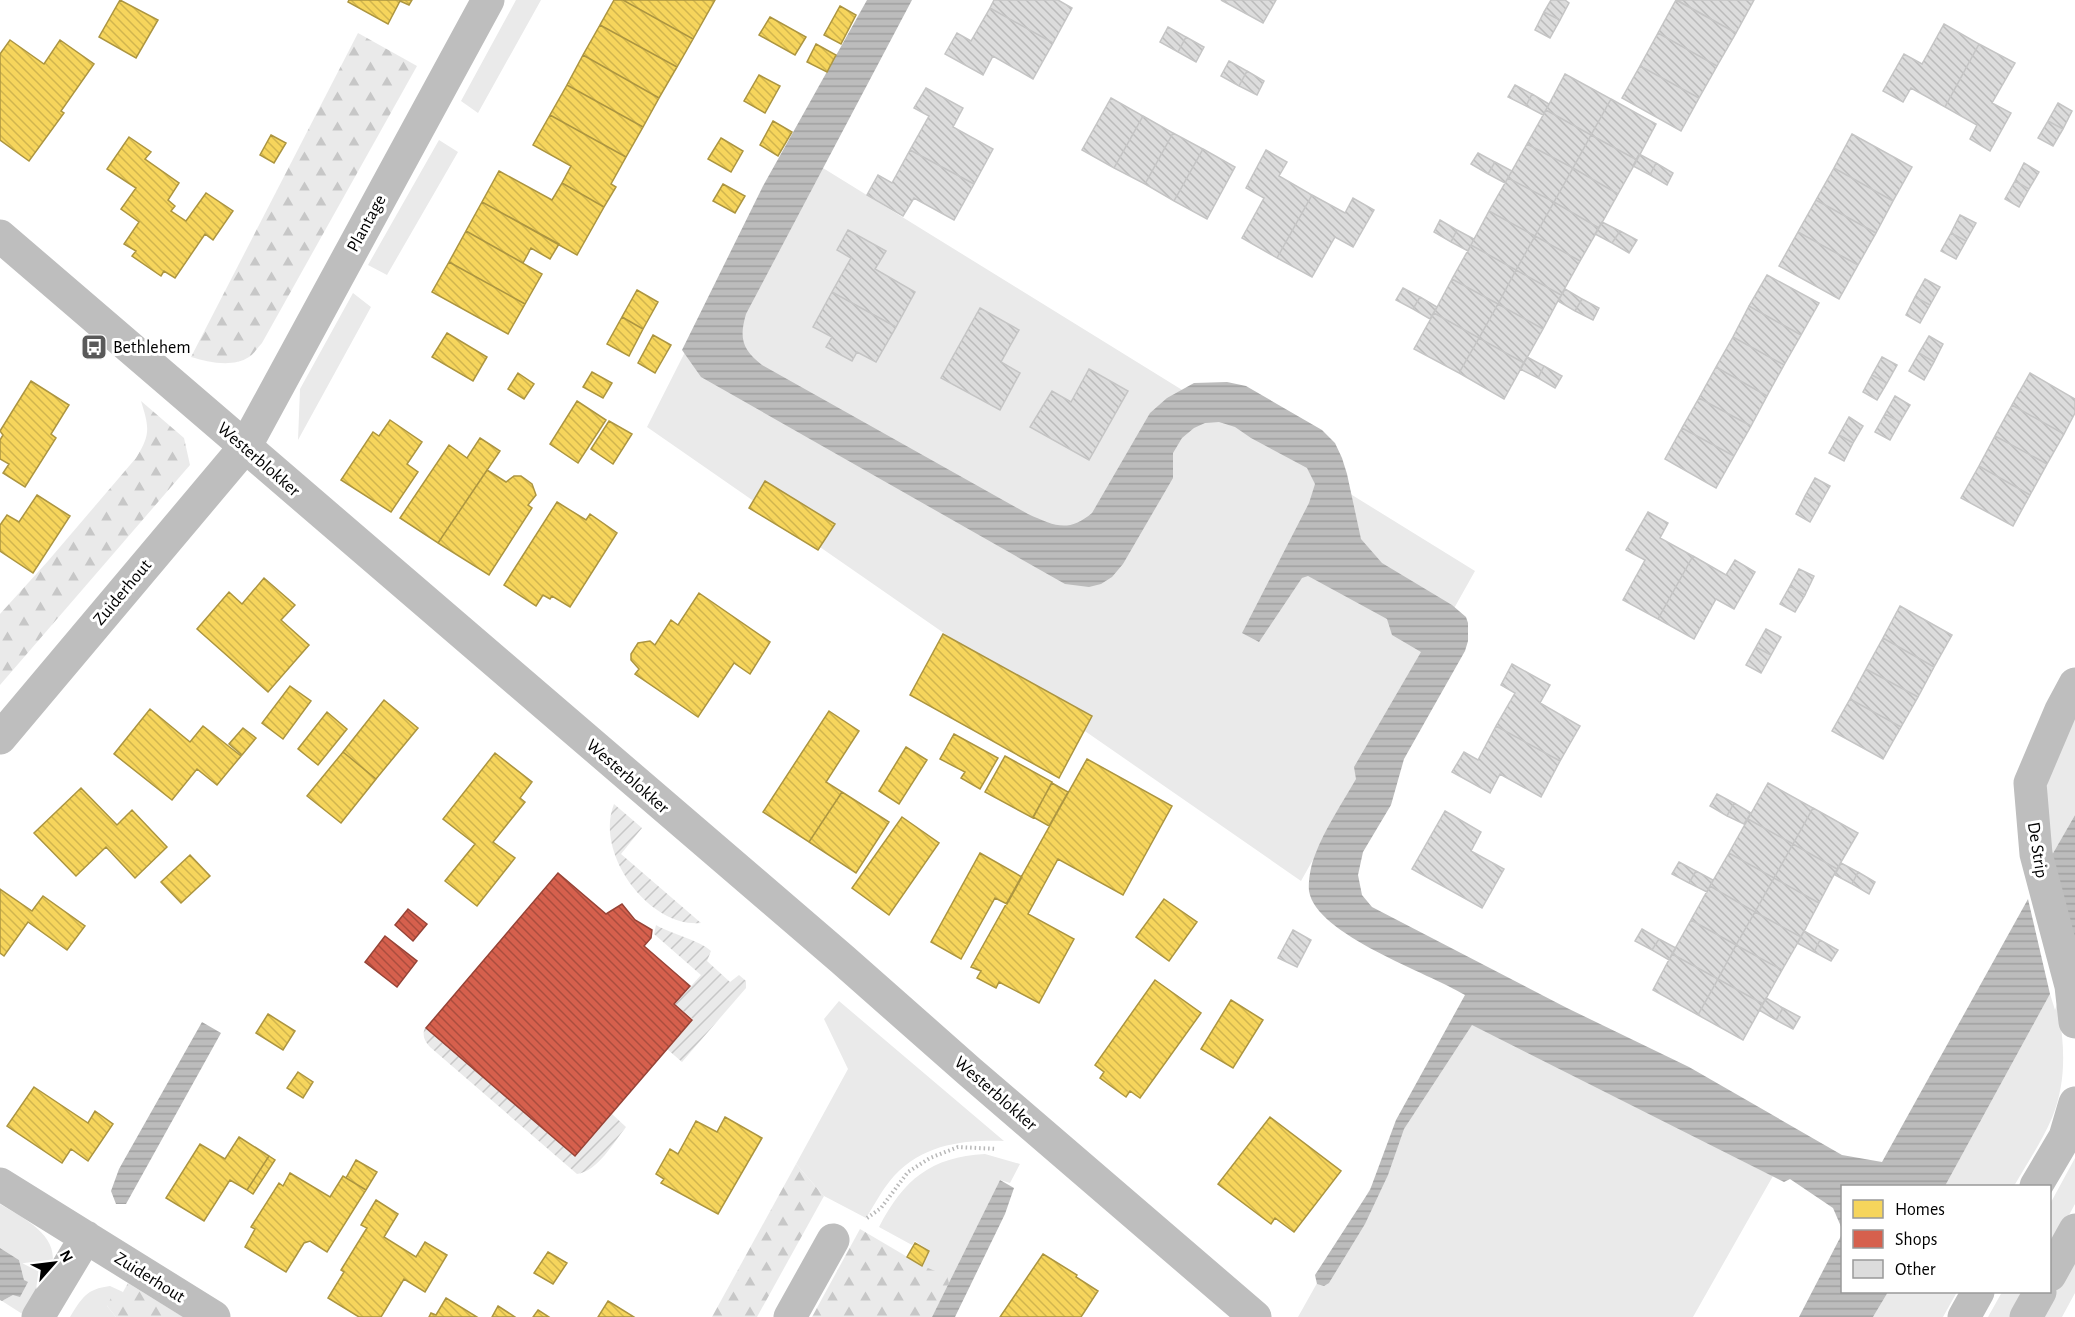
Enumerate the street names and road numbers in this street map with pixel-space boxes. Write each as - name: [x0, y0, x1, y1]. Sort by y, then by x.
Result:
- street label: Plantage: [344, 192, 390, 255]
- street label: Westerblokker: [214, 419, 303, 500]
- street label: Zuiderhout: [90, 556, 155, 629]
- street label: Westerblokker: [583, 736, 672, 817]
- street label: De Strip: [2024, 821, 2050, 879]
- street label: Westerblokker: [951, 1053, 1040, 1134]
- street label: Zuiderhout: [111, 1249, 188, 1307]

